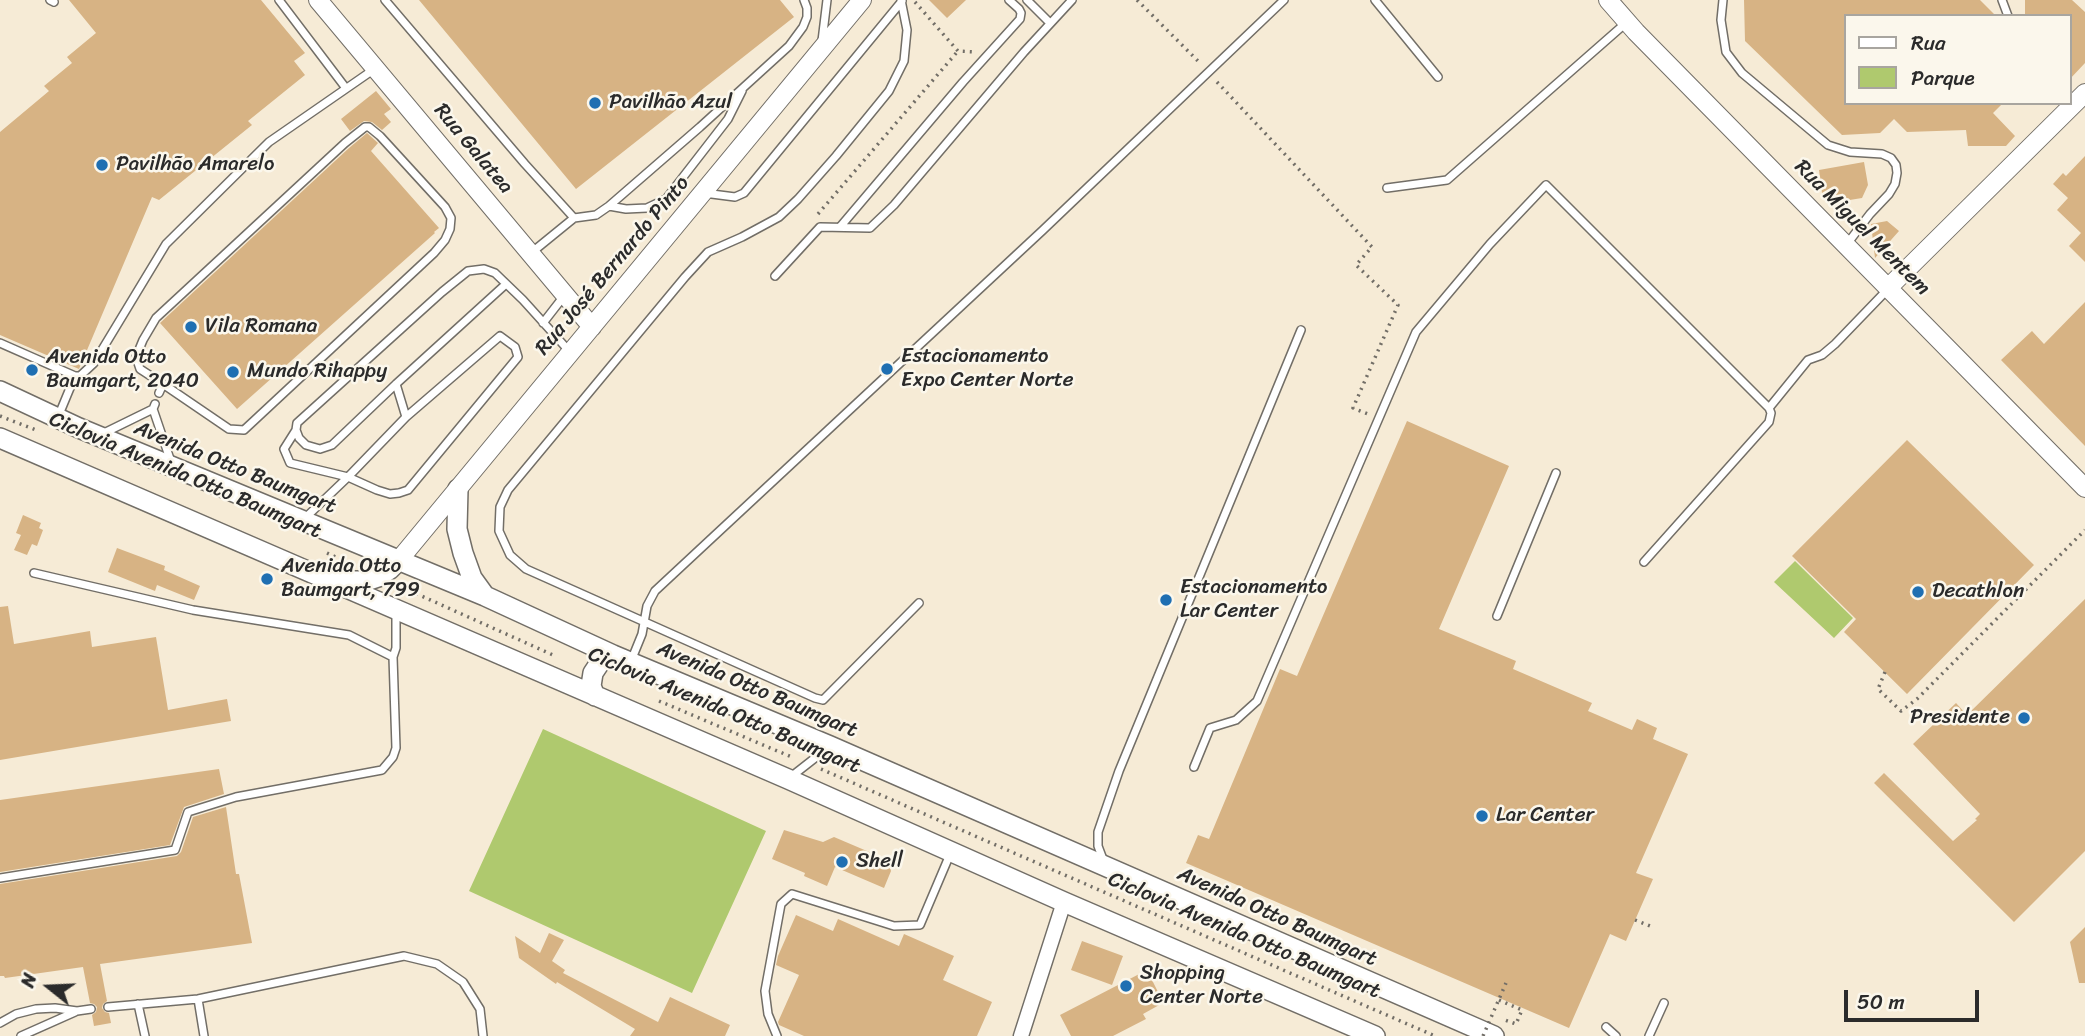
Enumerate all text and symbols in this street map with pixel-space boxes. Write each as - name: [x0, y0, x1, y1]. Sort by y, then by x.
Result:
- legend: [1843, 14, 2071, 105]
- text: Rua: [1911, 24, 1946, 62]
- text: Parque: [1911, 59, 1975, 97]
- place label: Pavilhão Azul: [609, 90, 732, 116]
- marker: Pavilhão Azul: [587, 95, 603, 111]
- street label: Rua Galatea: [428, 99, 518, 199]
- place label: Pavilhão Amarelo: [116, 152, 274, 178]
- street label: Rua Miguel Mentem: [1789, 155, 1935, 301]
- marker: Pavilhão Amarelo: [94, 157, 110, 173]
- street label: Rua José Bernardo Pinto: [531, 171, 695, 361]
- place label: Vila Romana: [205, 314, 317, 340]
- marker: Vila Romana: [183, 319, 199, 335]
- place label: Estacionamento Expo Center Norte: [901, 344, 1074, 394]
- place label: Avenida Otto Baumgart, 2040: [46, 345, 199, 395]
- place label: Mundo Rihappy: [247, 359, 387, 385]
- marker: Estacionamento Expo Center Norte: [879, 361, 895, 377]
- marker: Avenida Otto Baumgart, 2040: [24, 362, 40, 378]
- marker: Mundo Rihappy: [225, 364, 241, 380]
- street label: Ciclovia Avenida Otto Baumgart: [45, 407, 325, 545]
- street label: Avenida Otto Baumgart: [130, 416, 340, 520]
- place label: Avenida Otto Baumgart, 799: [281, 554, 420, 604]
- marker: Avenida Otto Baumgart, 799: [259, 571, 275, 587]
- place label: Estacionamento Lar Center: [1180, 575, 1327, 625]
- place label: Decathlon: [1932, 579, 2024, 605]
- marker: Decathlon: [1910, 584, 1926, 600]
- marker: Estacionamento Lar Center: [1158, 592, 1174, 608]
- street label: Avenida Otto Baumgart: [653, 636, 861, 744]
- street label: Ciclovia Avenida Otto Baumgart: [584, 642, 864, 780]
- place label: Presidente: [1910, 705, 2010, 731]
- marker: Presidente: [2016, 710, 2032, 726]
- place label: Lar Center: [1496, 803, 1594, 829]
- marker: Lar Center: [1474, 808, 1490, 824]
- place label: Shell: [856, 849, 903, 875]
- marker: Shell: [834, 854, 850, 870]
- street label: Avenida Otto Baumgart: [1173, 862, 1381, 972]
- street label: Ciclovia Avenida Otto Baumgart: [1104, 867, 1384, 1005]
- north arrow: [14, 952, 84, 1022]
- place label: Shopping Center Norte: [1140, 961, 1263, 1011]
- text: N: [11, 969, 46, 992]
- scale bar: [1847, 976, 1982, 1020]
- marker: Shopping Center Norte: [1118, 978, 1134, 994]
- text: 50 m: [1857, 983, 1905, 1021]

